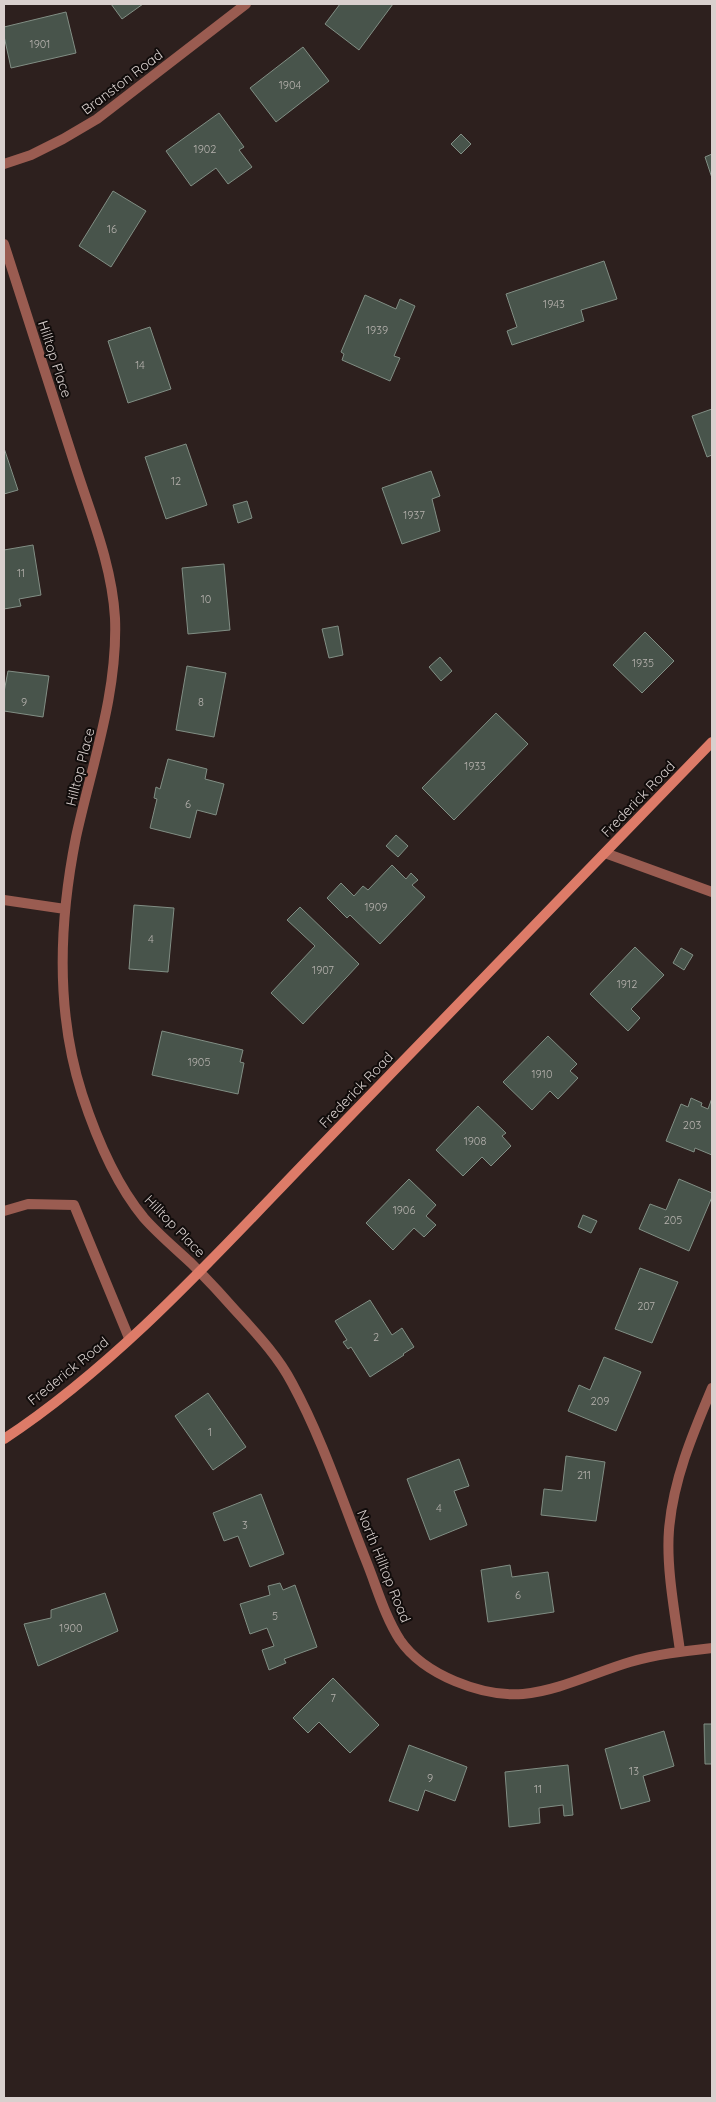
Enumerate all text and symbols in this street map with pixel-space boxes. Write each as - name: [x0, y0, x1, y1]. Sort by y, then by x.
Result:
- house number: 1901: [30, 37, 50, 51]
- street label: Branston Road: [78, 46, 166, 118]
- house number: 1904: [279, 78, 301, 92]
- house number: 1902: [194, 142, 216, 156]
- house number: 16: [107, 222, 117, 236]
- house number: 1943: [543, 297, 565, 311]
- street label: Hilltop Place: [34, 318, 76, 400]
- house number: 1939: [366, 323, 388, 337]
- house number: 14: [135, 358, 145, 372]
- house number: 12: [171, 474, 181, 488]
- house number: 1937: [403, 508, 425, 522]
- house number: 11: [17, 566, 25, 580]
- house number: 10: [201, 592, 211, 606]
- house number: 1935: [632, 656, 654, 670]
- house number: 9: [21, 695, 27, 709]
- house number: 8: [198, 695, 204, 709]
- street label: Hilltop Place: [62, 726, 98, 808]
- street label: Frederick Road: [597, 757, 679, 841]
- house number: 1933: [464, 759, 486, 773]
- house number: 6: [185, 797, 191, 811]
- house number: 1909: [365, 900, 387, 914]
- house number: 4: [148, 932, 154, 946]
- house number: 1907: [312, 963, 334, 977]
- house number: 1912: [617, 977, 637, 991]
- street label: Frederick Road: [315, 1048, 397, 1132]
- house number: 1905: [188, 1055, 210, 1069]
- house number: 1910: [532, 1067, 552, 1081]
- house number: 203: [683, 1118, 701, 1132]
- house number: 1908: [464, 1134, 486, 1148]
- street label: Hilltop Place: [141, 1191, 209, 1261]
- house number: 1906: [393, 1203, 415, 1217]
- house number: 205: [664, 1213, 682, 1227]
- house number: 207: [637, 1299, 655, 1313]
- house number: 2: [373, 1330, 379, 1344]
- street label: Frederick Road: [24, 1333, 112, 1409]
- house number: 209: [591, 1394, 609, 1408]
- house number: 1: [208, 1425, 212, 1439]
- house number: 211: [577, 1468, 591, 1482]
- house number: 4: [436, 1501, 442, 1515]
- street label: North Hilltop Road: [353, 1507, 415, 1625]
- house number: 3: [242, 1518, 248, 1532]
- house number: 6: [515, 1588, 521, 1602]
- house number: 5: [272, 1609, 278, 1623]
- house number: 1900: [59, 1621, 83, 1635]
- house number: 7: [330, 1691, 336, 1705]
- house number: 13: [629, 1764, 639, 1778]
- house number: 9: [427, 1771, 433, 1785]
- house number: 11: [534, 1782, 542, 1796]

